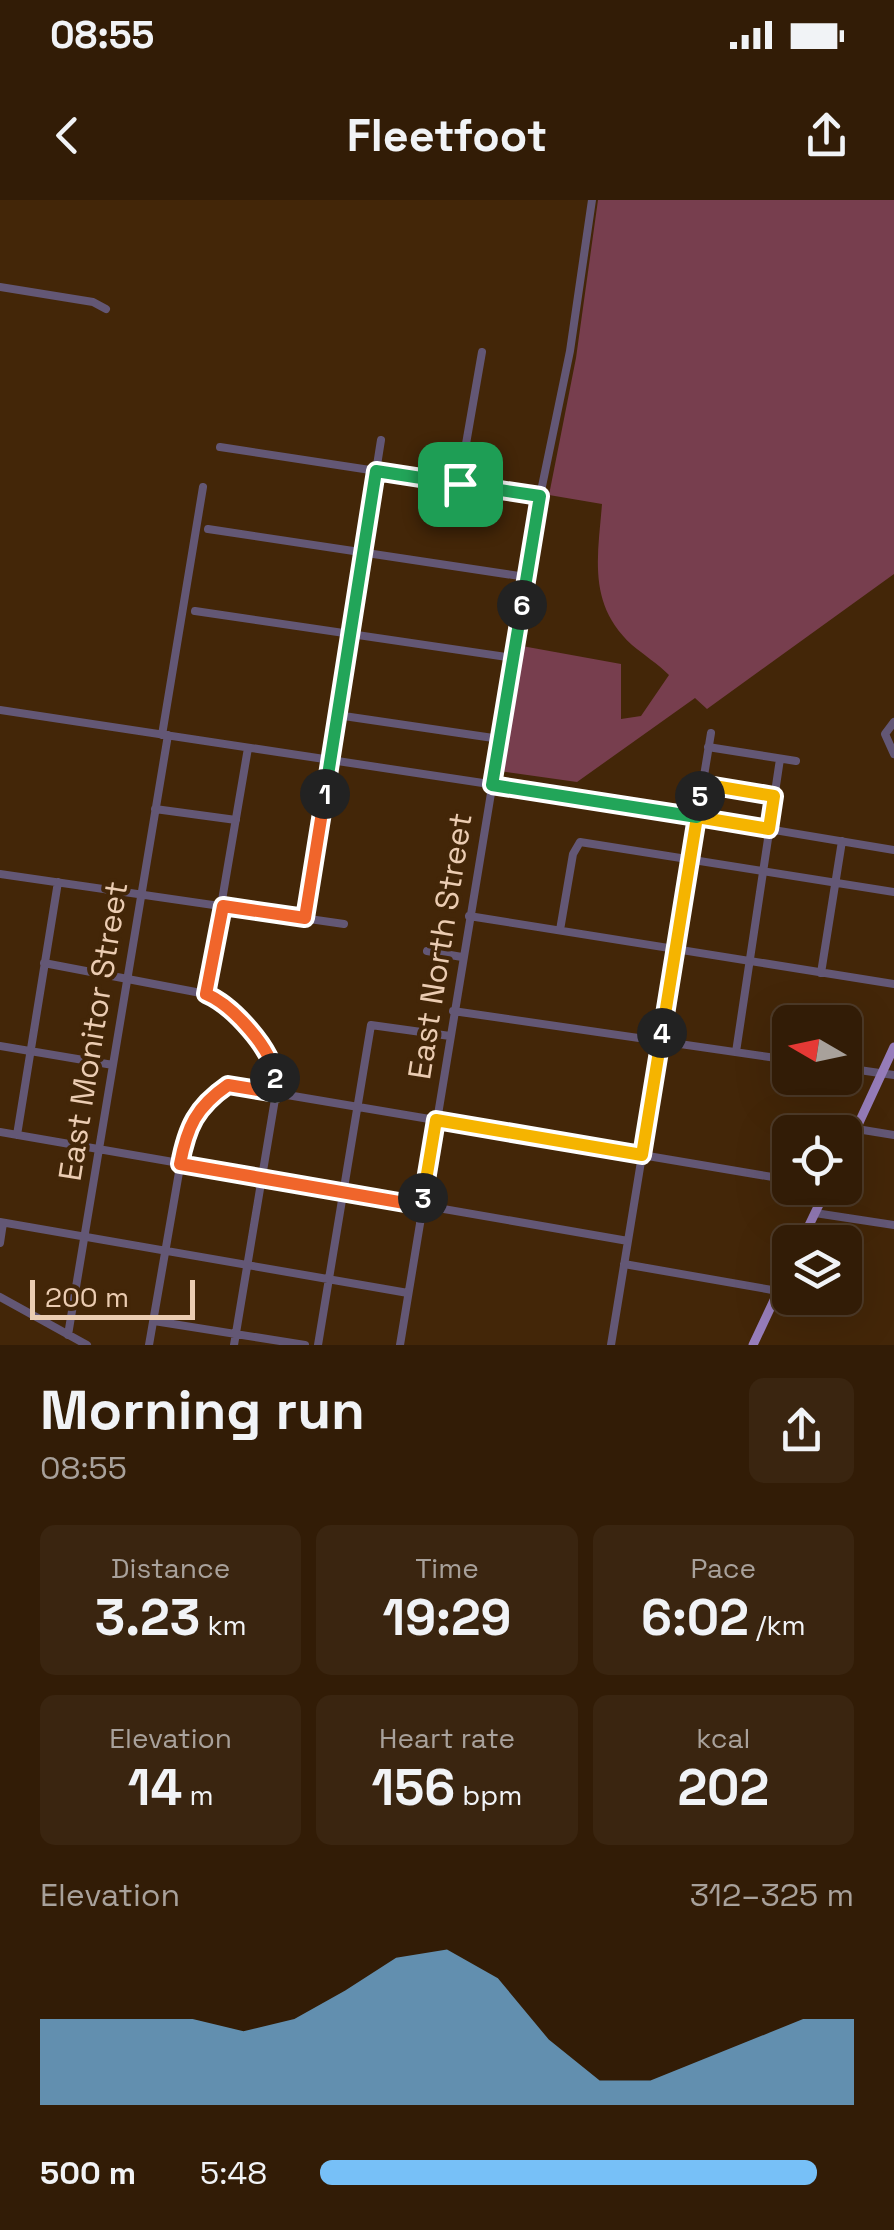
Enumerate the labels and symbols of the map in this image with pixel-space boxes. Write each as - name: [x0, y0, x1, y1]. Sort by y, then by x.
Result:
- pin: [418, 442, 503, 527]
- pin: 6: [497, 580, 547, 630]
- pin: 1: [300, 769, 350, 819]
- pin: 5: [675, 771, 725, 821]
- street label: East North Street: [399, 810, 481, 1082]
- street label: East Monitor Street: [50, 878, 136, 1184]
- north arrow: [772, 1005, 862, 1095]
- pin: 4: [637, 1008, 687, 1058]
- pin: 2: [250, 1053, 300, 1103]
- pin: 3: [398, 1173, 448, 1223]
- scale bar: [30, 1275, 195, 1320]

